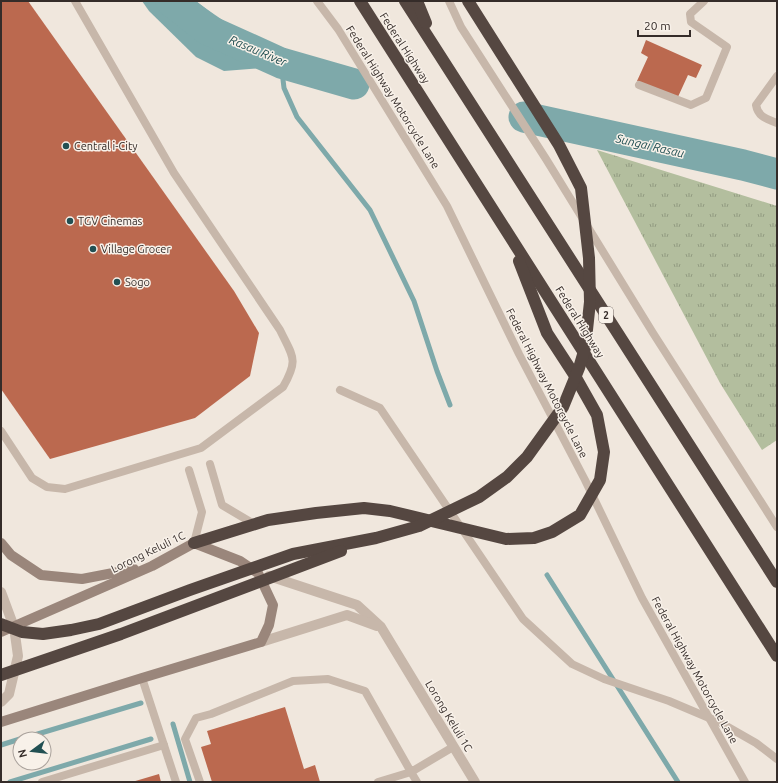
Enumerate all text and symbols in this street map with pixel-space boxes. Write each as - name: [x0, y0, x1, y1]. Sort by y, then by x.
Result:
- street label: Federal Highway: [378, 10, 433, 86]
- scale bar: [638, 12, 690, 38]
- text: 20 m: [644, 19, 671, 32]
- street label: Federal Highway Motorcycle Lane: [344, 23, 442, 171]
- water label: Rasau River: [228, 33, 289, 69]
- water label: Sungai Rasau: [614, 131, 686, 160]
- place label: Central i-City: [74, 140, 138, 152]
- marker: Central i-City: [61, 141, 71, 151]
- place label: TGV Cinemas: [78, 215, 143, 227]
- marker: TGV Cinemas: [65, 216, 75, 226]
- place label: Village Grocer: [101, 243, 171, 255]
- marker: Village Grocer: [88, 244, 98, 254]
- place label: Sogo: [125, 276, 150, 288]
- marker: Sogo: [112, 277, 122, 287]
- street label: Federal Highway: [553, 284, 607, 361]
- street label: Federal Highway Motorcycle Lane: [504, 306, 590, 460]
- road number: 2: [599, 307, 613, 323]
- street label: Lorong Keluli 1C: [109, 529, 187, 575]
- street label: Federal Highway Motorcycle Lane: [649, 594, 741, 746]
- street label: Lorong Keluli 1C: [423, 678, 475, 754]
- north arrow: [12, 731, 52, 771]
- text: N: [15, 748, 29, 759]

